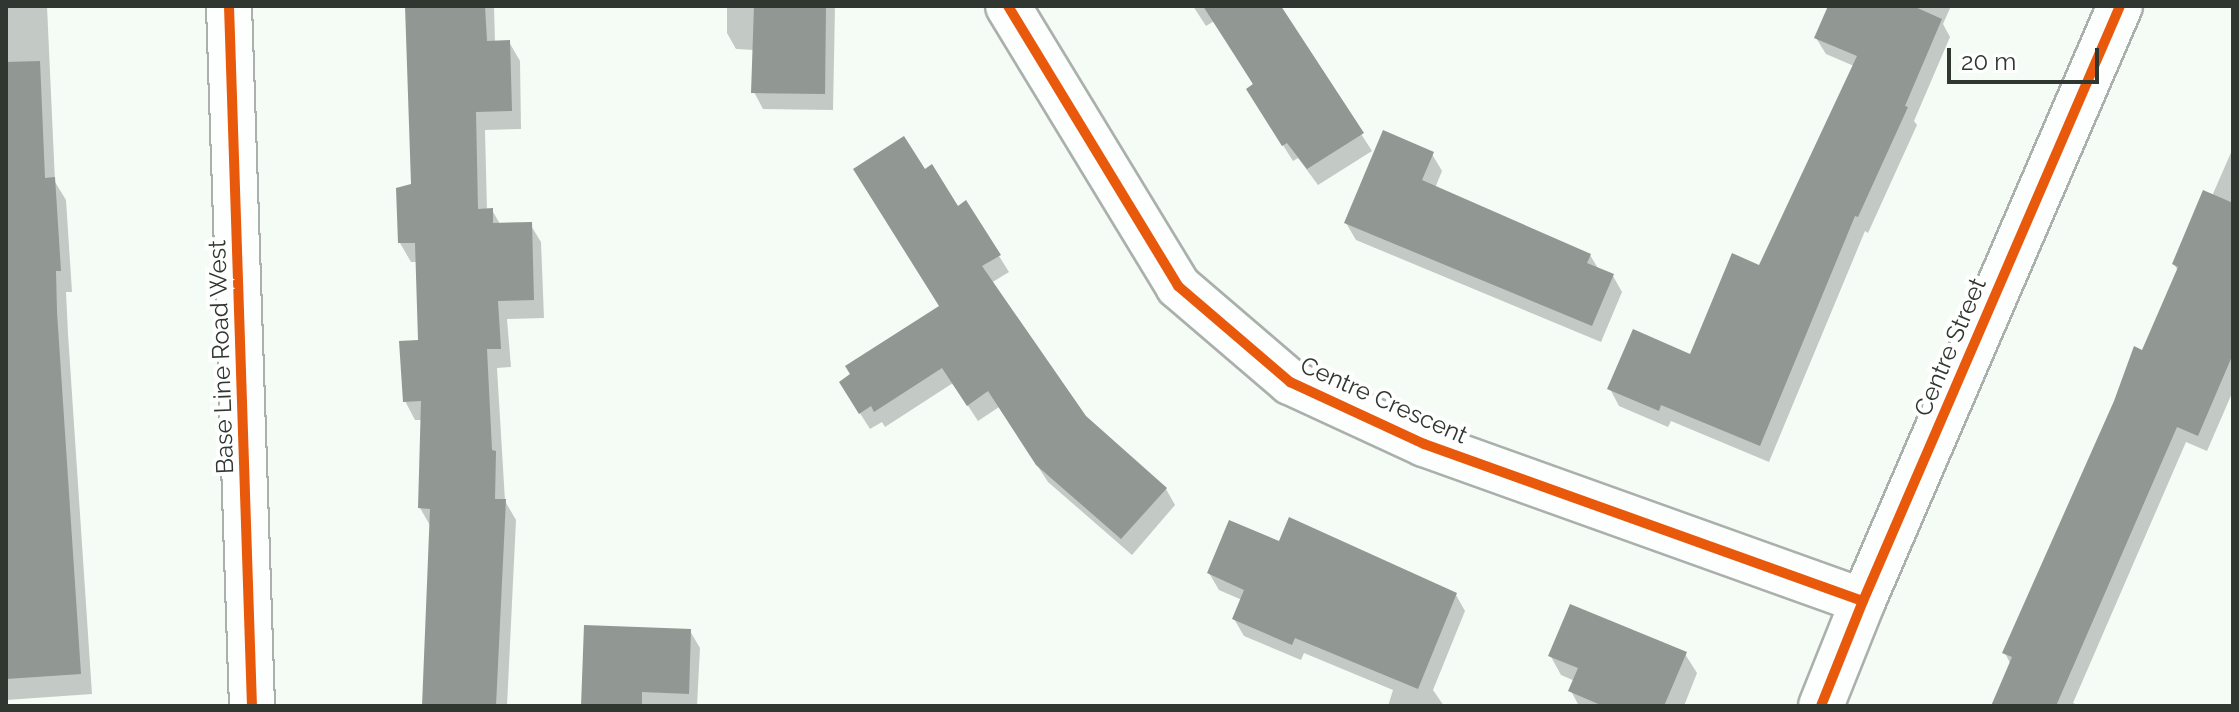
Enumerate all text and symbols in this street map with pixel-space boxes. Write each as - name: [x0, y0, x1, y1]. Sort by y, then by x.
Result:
- scale bar: [1951, 32, 2103, 82]
- text: 20 m: [1961, 47, 2016, 76]
- street label: Base Line Road West: [203, 239, 239, 475]
- street label: Centre Street: [1908, 274, 1992, 420]
- street label: Centre Crescent: [1296, 350, 1472, 450]

